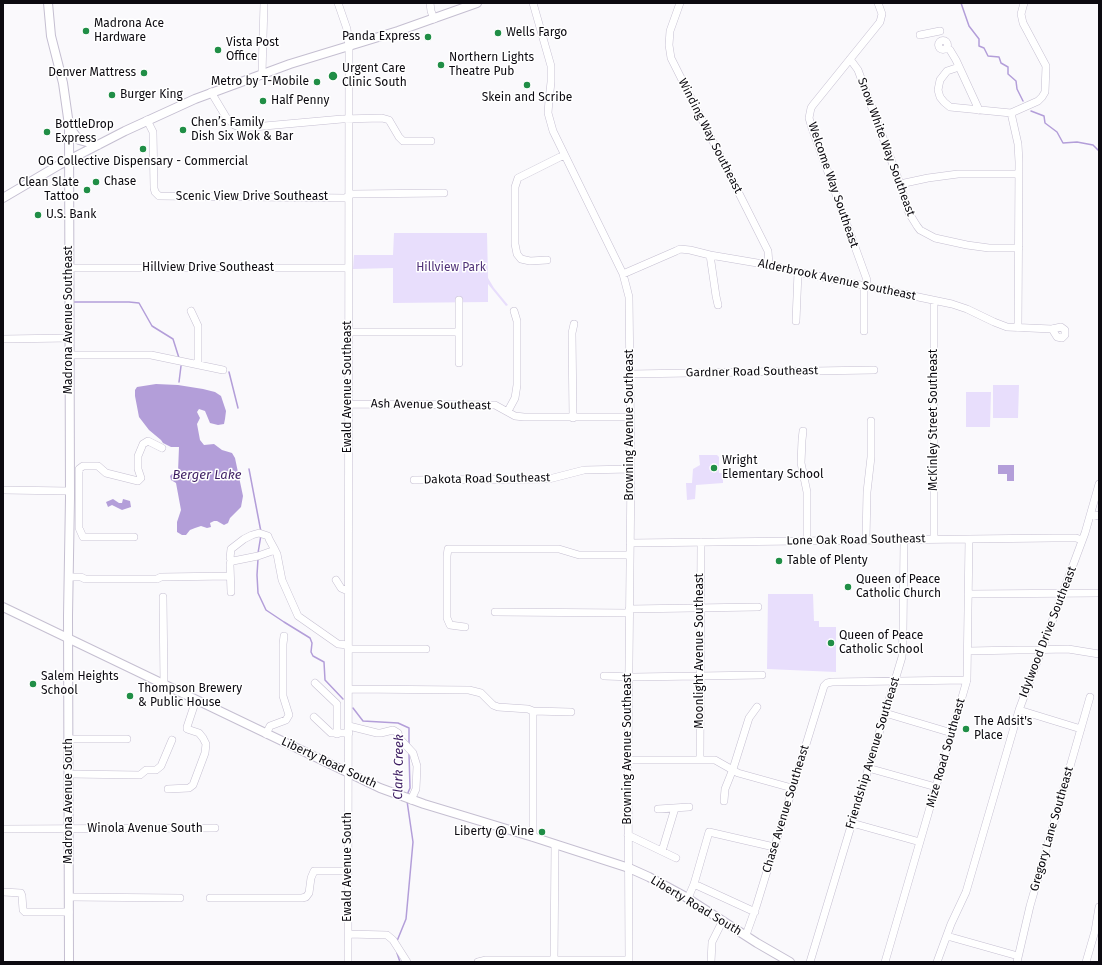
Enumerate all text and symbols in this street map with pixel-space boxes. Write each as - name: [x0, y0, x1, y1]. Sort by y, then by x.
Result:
- place label: Madrona Ace Hardware: [94, 17, 164, 45]
- marker: Madrona Ace Hardware: [81, 26, 91, 36]
- place label: Wells Fargo: [506, 26, 567, 40]
- marker: Wells Fargo: [493, 28, 503, 38]
- place label: Panda Express: [342, 30, 420, 44]
- marker: Panda Express: [423, 32, 433, 42]
- place label: Vista Post Office: [226, 36, 279, 64]
- marker: Vista Post Office: [213, 45, 223, 55]
- place label: Northern Lights Theatre Pub: [449, 51, 534, 79]
- marker: Northern Lights Theatre Pub: [436, 60, 446, 70]
- place label: Urgent Care Clinic South: [342, 62, 407, 90]
- place label: Denver Mattress: [48, 66, 136, 80]
- marker: Denver Mattress: [139, 68, 149, 78]
- marker: Urgent Care Clinic South: [327, 70, 339, 82]
- place label: Metro by T-Mobile: [211, 75, 309, 89]
- street label: Winding Way Southeast: [675, 76, 745, 196]
- street label: Snow White Way Southeast: [854, 76, 918, 218]
- marker: Metro by T-Mobile: [312, 77, 322, 87]
- marker: Skein and Scribe: [522, 80, 532, 90]
- place label: Burger King: [120, 88, 183, 102]
- marker: Burger King: [107, 90, 117, 100]
- place label: Skein and Scribe: [482, 91, 572, 105]
- place label: Half Penny: [271, 94, 329, 108]
- marker: Half Penny: [258, 96, 268, 106]
- place label: Chen’s Family Dish Six Wok & Bar: [191, 116, 293, 144]
- place label: BottleDrop Express: [55, 118, 114, 146]
- street label: Welcome Way Southeast: [805, 120, 861, 250]
- marker: Chen’s Family Dish Six Wok & Bar: [178, 125, 188, 135]
- marker: BottleDrop Express: [42, 127, 52, 137]
- marker: OG Collective Dispensary - Commercial: [138, 144, 148, 154]
- place label: OG Collective Dispensary - Commercial: [38, 155, 248, 169]
- place label: Chase: [104, 175, 136, 189]
- place label: Clean Slate Tattoo: [19, 176, 79, 204]
- marker: Chase: [91, 177, 101, 187]
- marker: Clean Slate Tattoo: [82, 185, 92, 195]
- street label: Scenic View Drive Southeast: [176, 190, 328, 204]
- place label: U.S. Bank: [46, 208, 96, 222]
- marker: U.S. Bank: [33, 210, 43, 220]
- street label: Madrona Avenue Southeast: [62, 246, 76, 394]
- street label: Alderbrook Avenue Southeast: [757, 256, 917, 304]
- street label: Hillview Drive Southeast: [142, 261, 274, 275]
- park label: Hillview Park: [416, 261, 486, 275]
- street label: Ewald Avenue Southeast: [341, 321, 355, 453]
- street label: Browning Avenue Southeast: [623, 349, 637, 501]
- street label: McKinley Street Southeast: [927, 349, 941, 491]
- street label: Gardner Road Southeast: [686, 364, 818, 380]
- street label: Ash Avenue Southeast: [371, 397, 491, 413]
- place label: Wright Elementary School: [722, 454, 824, 482]
- marker: Wright Elementary School: [709, 463, 719, 473]
- water label: Berger Lake: [173, 467, 241, 483]
- street label: Dakota Road Southeast: [424, 471, 550, 487]
- street label: Lone Oak Road Southeast: [786, 532, 926, 548]
- place label: Table of Plenty: [787, 554, 868, 568]
- marker: Table of Plenty: [774, 556, 784, 566]
- street label: Idylwood Drive Southeast: [1016, 564, 1080, 700]
- street label: Moonlight Avenue Southeast: [693, 573, 707, 729]
- place label: Queen of Peace Catholic Church: [856, 573, 941, 601]
- marker: Queen of Peace Catholic Church: [843, 582, 853, 592]
- place label: Queen of Peace Catholic School: [839, 629, 923, 657]
- marker: Queen of Peace Catholic School: [826, 638, 836, 648]
- place label: Salem Heights School: [41, 670, 119, 698]
- street label: Browning Avenue Southeast: [621, 673, 635, 825]
- street label: Friendship Avenue Southeast: [843, 675, 903, 831]
- marker: Salem Heights School: [28, 679, 38, 689]
- place label: Thompson Brewery & Public House: [138, 682, 242, 710]
- marker: Thompson Brewery & Public House: [125, 691, 135, 701]
- street label: Mize Road Southeast: [923, 697, 969, 809]
- place label: The Adsit's Place: [974, 715, 1032, 743]
- marker: The Adsit's Place: [961, 724, 971, 734]
- water label: Clark Creek: [391, 734, 407, 800]
- street label: Liberty Road South: [279, 735, 379, 791]
- street label: Madrona Avenue South: [62, 738, 76, 864]
- street label: Chase Avenue Southeast: [760, 743, 812, 875]
- street label: Gregory Lane Southeast: [1027, 765, 1077, 893]
- street label: Ewald Avenue South: [341, 812, 355, 922]
- street label: Winola Avenue South: [87, 822, 203, 836]
- place label: Liberty @ Vine: [454, 825, 534, 839]
- marker: Liberty @ Vine: [537, 827, 547, 837]
- street label: Liberty Road South: [648, 873, 744, 939]

